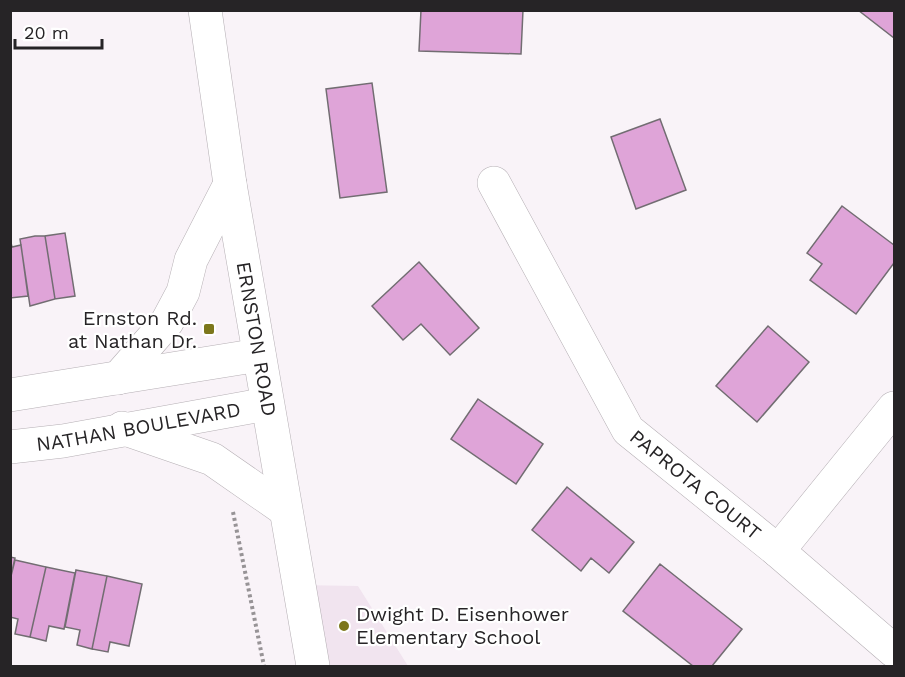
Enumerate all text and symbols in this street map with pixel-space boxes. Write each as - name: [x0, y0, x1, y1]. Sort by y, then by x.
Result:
- scale bar: [15, 12, 102, 50]
- text: 20 m: [24, 22, 69, 43]
- street label: ERNSTON ROAD: [232, 260, 282, 418]
- place label: Ernston Rd. at Nathan Dr.: [68, 306, 197, 353]
- marker: Ernston Rd. at Nathan Dr.: [202, 322, 216, 336]
- street label: NATHAN BOULEVARD: [35, 397, 243, 456]
- street label: PAPROTA COURT: [625, 424, 766, 545]
- place label: Dwight D. Eisenhower Elementary School: [356, 602, 569, 649]
- marker: Dwight D. Eisenhower Elementary School: [337, 619, 351, 633]

